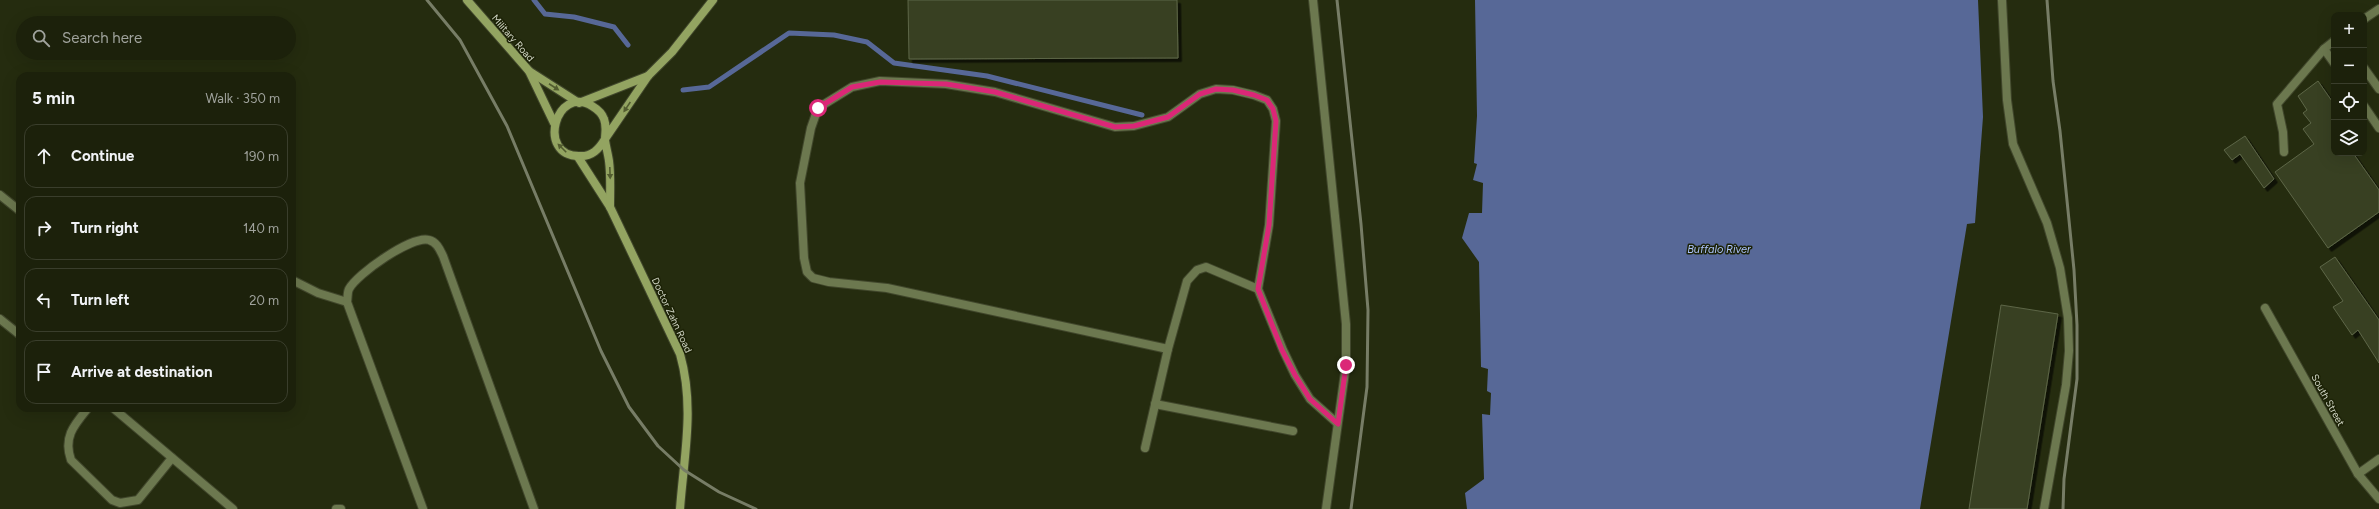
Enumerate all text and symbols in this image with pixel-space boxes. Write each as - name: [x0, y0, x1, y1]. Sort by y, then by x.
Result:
- street label: Military Road: [489, 12, 537, 64]
- map controls: [2331, 12, 2367, 156]
- button: +: [2331, 12, 2367, 48]
- search box: [16, 16, 296, 60]
- icon: search: [30, 27, 52, 49]
- text: Search here: [62, 29, 142, 47]
- button: −: [2331, 48, 2367, 84]
- one-way arrow: [549, 83, 559, 91]
- button: locate: [2331, 84, 2367, 120]
- text: 5 min: [32, 88, 75, 108]
- text: Walk · 350 m: [205, 91, 280, 106]
- route start: [809, 99, 827, 117]
- one-way arrow: [623, 101, 630, 113]
- button: layers: [2331, 120, 2367, 156]
- one-way arrow: [557, 143, 567, 153]
- icon: ahead: [33, 145, 55, 167]
- text: Continue: [71, 147, 134, 165]
- text: 190 m: [244, 149, 279, 164]
- one-way arrow: [606, 167, 613, 179]
- icon: right: [33, 217, 55, 239]
- text: Turn right: [71, 219, 139, 237]
- text: 140 m: [243, 221, 279, 236]
- water label: Buffalo River: [1687, 243, 1752, 256]
- street label: Doctor Zahn Road: [649, 275, 695, 355]
- icon: left: [33, 289, 55, 311]
- text: Turn left: [71, 291, 129, 309]
- text: 20 m: [249, 293, 279, 308]
- route end: [1337, 356, 1355, 374]
- icon: arrive: [33, 361, 55, 383]
- text: Arrive at destination: [71, 363, 212, 381]
- street label: South Street: [2308, 372, 2348, 428]

